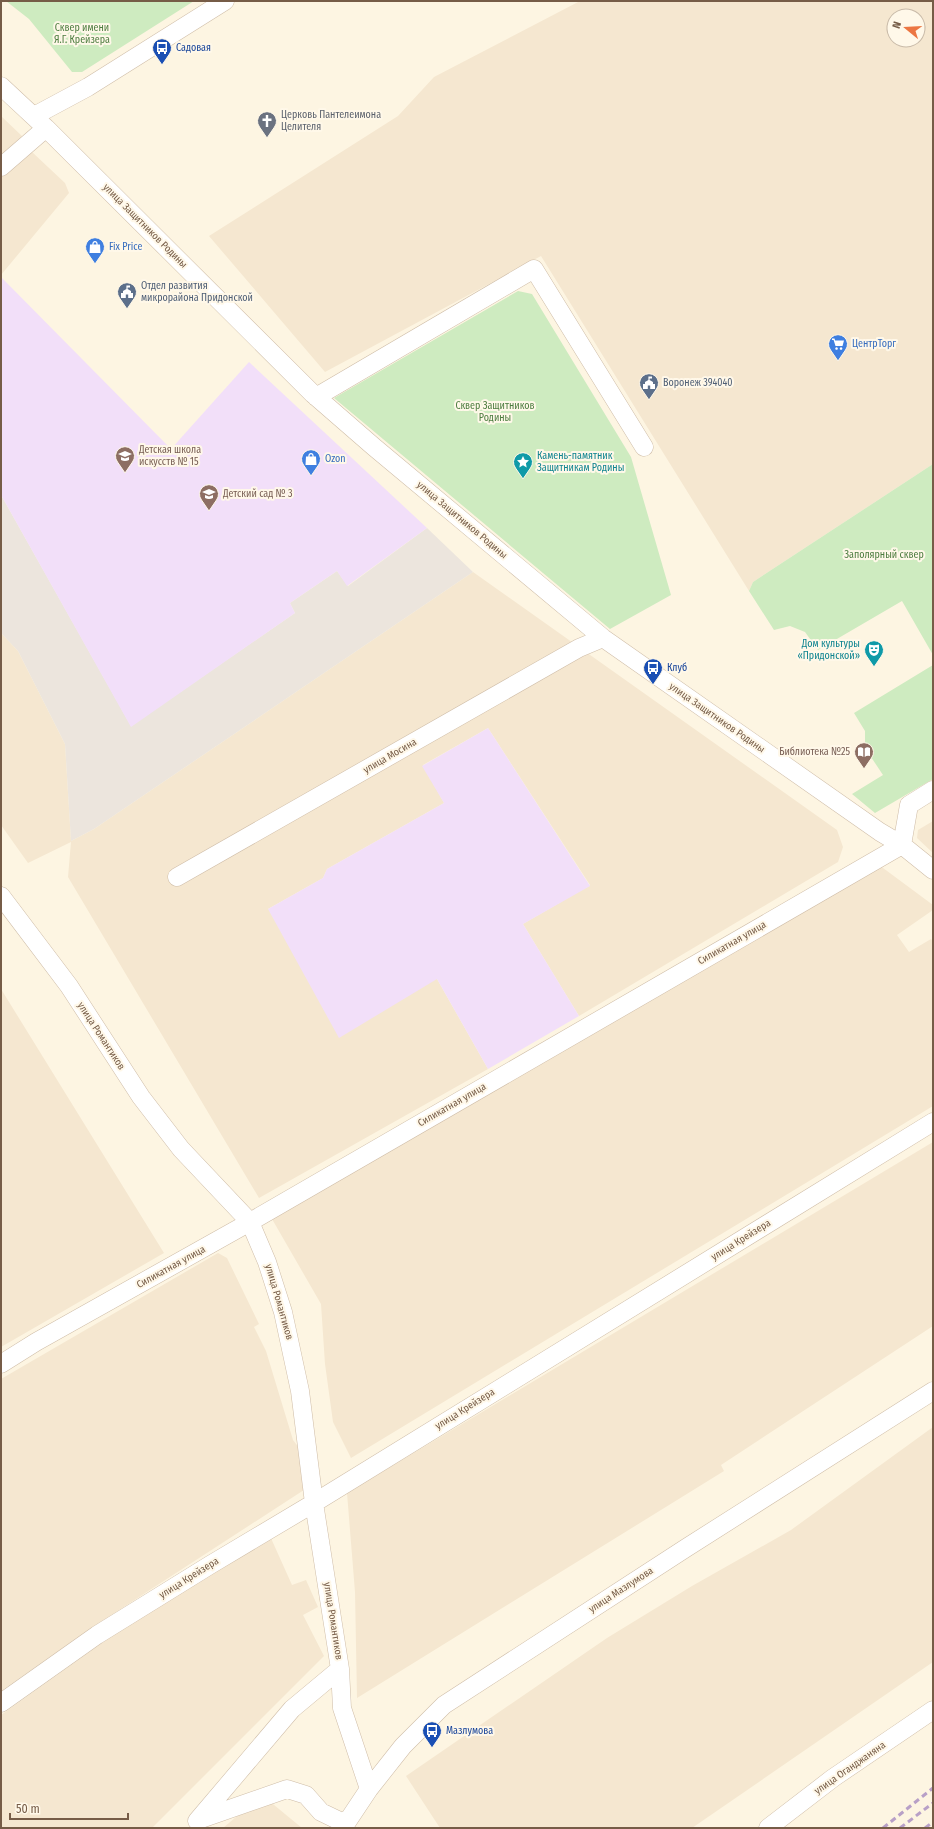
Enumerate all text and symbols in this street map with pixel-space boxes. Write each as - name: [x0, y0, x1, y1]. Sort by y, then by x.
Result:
- north arrow: [886, 8, 926, 48]
- text: N: [890, 20, 904, 30]
- park label: Сквер имени Я.Г. Крейзера: [54, 22, 110, 46]
- bus stop icon: Садовая: [151, 37, 173, 65]
- place label: Садовая: [176, 42, 211, 54]
- place label: Церковь Пантелеимона Целителя: [281, 109, 381, 133]
- church icon: Церковь Пантелеимона Целителя: [256, 110, 278, 138]
- street label: улица Защитников Родины: [100, 181, 190, 271]
- shop icon: Fix Price: [84, 236, 106, 264]
- place label: Fix Price: [109, 241, 142, 253]
- place label: Отдел развития микрорайона Придонской: [141, 280, 253, 304]
- public building icon: Отдел развития микрорайона Придонской: [116, 281, 138, 309]
- supermarket icon: ЦентрТорг: [827, 333, 849, 361]
- place label: ЦентрТорг: [852, 338, 896, 350]
- public building icon: Воронеж 394040: [638, 372, 660, 400]
- place label: Воронеж 394040: [663, 377, 733, 389]
- park label: Сквер Защитников Родины: [455, 400, 535, 424]
- place label: Детская школа искусств № 15: [138, 444, 201, 468]
- school or university icon: Детская школа искусств № 15: [114, 445, 136, 473]
- shop icon: Ozon: [300, 448, 322, 476]
- place label: Камень-памятник Защитникам Родины: [537, 450, 624, 474]
- place icon: Камень-памятник Защитникам Родины: [512, 451, 534, 479]
- place label: Ozon: [325, 453, 346, 465]
- street label: улица Защитников Родины: [414, 479, 510, 561]
- school or university icon: Детский сад № 3: [198, 483, 220, 511]
- place label: Детский сад № 3: [222, 488, 293, 500]
- park label: Заполярный сквер: [844, 549, 924, 561]
- place label: Дом культуры «Придонской»: [797, 638, 860, 662]
- theatre icon: Дом культуры «Придонской»: [863, 639, 885, 667]
- bus stop icon: Клуб: [642, 657, 664, 685]
- place label: Клуб: [667, 662, 687, 674]
- street label: улица Защитников Родины: [667, 680, 767, 756]
- street label: улица Мосина: [361, 736, 419, 776]
- library icon: Библиотека №25: [853, 741, 875, 769]
- place label: Библиотека №25: [779, 746, 850, 758]
- street label: Силикатная улица: [696, 919, 768, 967]
- street label: улица Романтиков: [75, 1000, 127, 1072]
- street label: Силикатная улица: [416, 1081, 488, 1129]
- street label: улица Крейзера: [709, 1217, 773, 1263]
- street label: Силикатная улица: [135, 1243, 208, 1291]
- street label: улица Романтиков: [262, 1263, 296, 1341]
- street label: улица Крейзера: [433, 1386, 497, 1432]
- street label: улица Крейзера: [157, 1555, 221, 1601]
- street label: улица Мазлумова: [586, 1565, 656, 1615]
- street label: улица Романтиков: [321, 1581, 345, 1661]
- bus stop icon: Мазлумова: [421, 1720, 443, 1748]
- place label: Мазлумова: [446, 1725, 493, 1737]
- street label: улица Оганджаняна: [812, 1739, 888, 1797]
- scale bar: [10, 1795, 128, 1821]
- text: 50 m: [16, 1802, 40, 1816]

